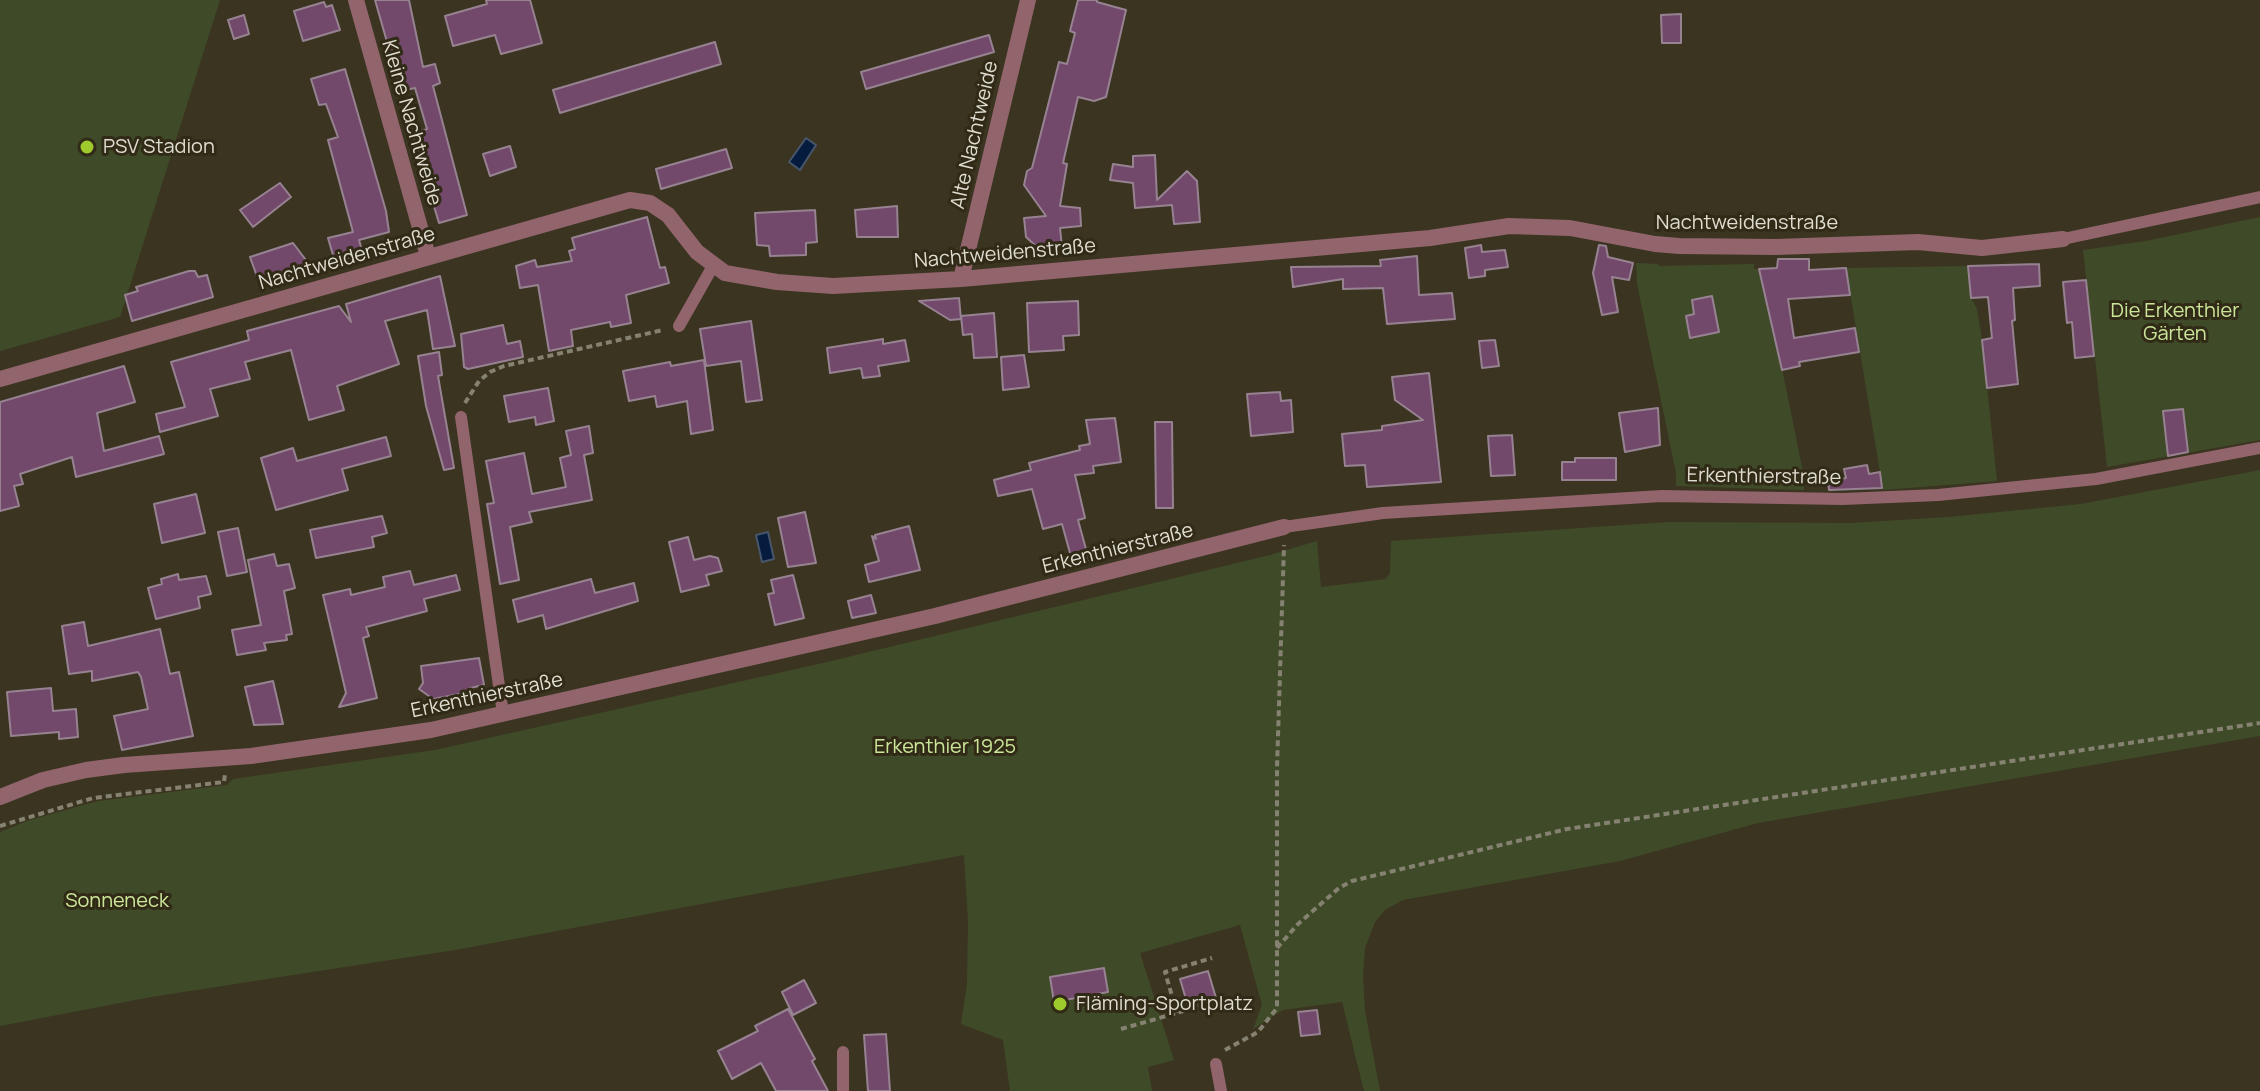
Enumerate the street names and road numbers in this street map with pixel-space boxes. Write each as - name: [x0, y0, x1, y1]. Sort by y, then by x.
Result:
- street label: Kleine Nachtweide: [376, 37, 446, 209]
- street label: Alte Nachtweide: [946, 59, 1004, 211]
- street label: Nachtweidenstraße: [1656, 211, 1838, 235]
- street label: Nachtweidenstraße: [256, 222, 438, 296]
- street label: Nachtweidenstraße: [913, 234, 1097, 274]
- street label: Erkenthierstraße: [1686, 464, 1842, 490]
- street label: Erkenthierstraße: [1040, 519, 1196, 579]
- street label: Erkenthierstraße: [409, 668, 565, 724]

